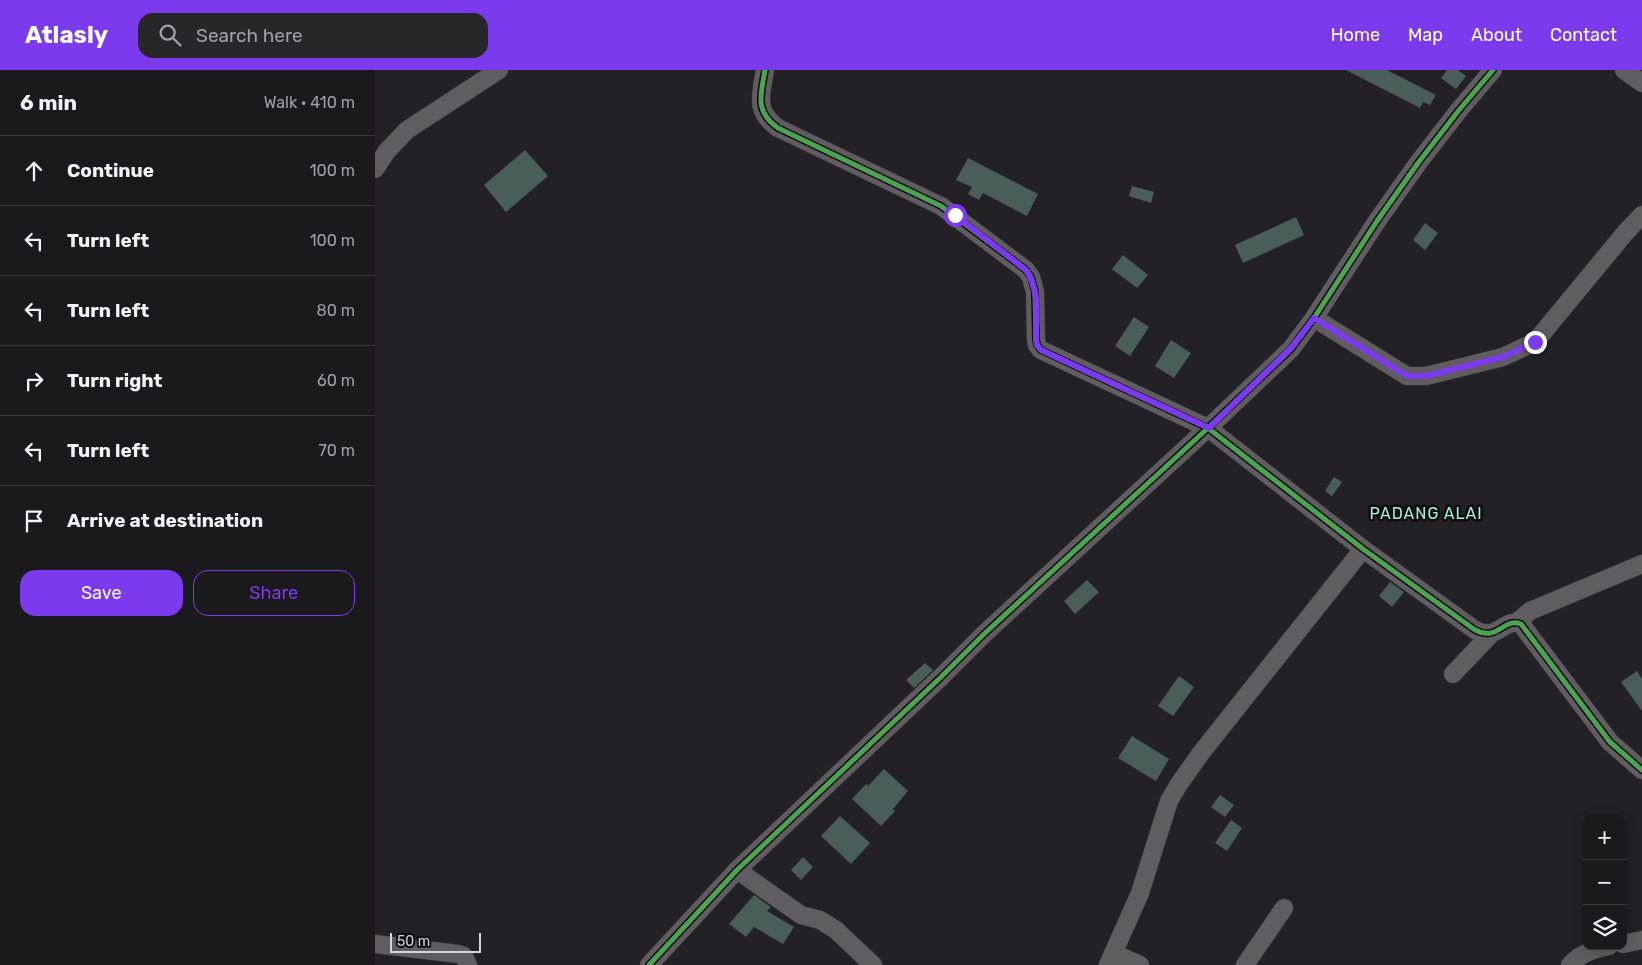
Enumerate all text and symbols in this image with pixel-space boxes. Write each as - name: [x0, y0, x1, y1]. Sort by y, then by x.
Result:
- search box: [138, 13, 488, 58]
- text: Atlasly: [25, 21, 108, 49]
- icon: search: [156, 21, 184, 49]
- text: Search here: [196, 24, 303, 47]
- text: Home: [1331, 24, 1380, 46]
- text: Map: [1408, 24, 1443, 46]
- text: About: [1471, 24, 1522, 46]
- text: Contact: [1550, 24, 1617, 46]
- text: 6 min: [20, 90, 77, 115]
- text: Walk · 410 m: [264, 93, 355, 112]
- icon: ahead: [20, 157, 48, 185]
- text: Continue: [67, 159, 154, 182]
- text: 100 m: [310, 161, 355, 180]
- route start: [944, 204, 967, 227]
- icon: left: [20, 227, 48, 255]
- text: Turn left: [67, 229, 149, 252]
- text: 100 m: [310, 231, 355, 250]
- icon: left: [20, 297, 48, 325]
- text: Turn left: [67, 299, 149, 322]
- text: 80 m: [317, 301, 355, 320]
- route end: [1524, 331, 1547, 354]
- icon: right: [20, 367, 48, 395]
- text: Turn right: [67, 369, 162, 392]
- text: 60 m: [317, 371, 355, 390]
- icon: left: [20, 437, 48, 465]
- text: Turn left: [67, 439, 149, 462]
- text: 70 m: [318, 441, 355, 460]
- district label: PADANG ALAI: [1369, 504, 1483, 523]
- icon: arrive: [20, 507, 48, 535]
- text: Arrive at destination: [67, 509, 263, 532]
- button: Save: [20, 570, 183, 616]
- button: Share: [193, 570, 355, 616]
- map controls: [1582, 815, 1627, 950]
- button: +: [1582, 815, 1627, 860]
- button: −: [1582, 860, 1627, 905]
- button: layers: [1582, 905, 1627, 950]
- scale bar: [390, 930, 481, 953]
- text: 50 m: [397, 933, 430, 950]

